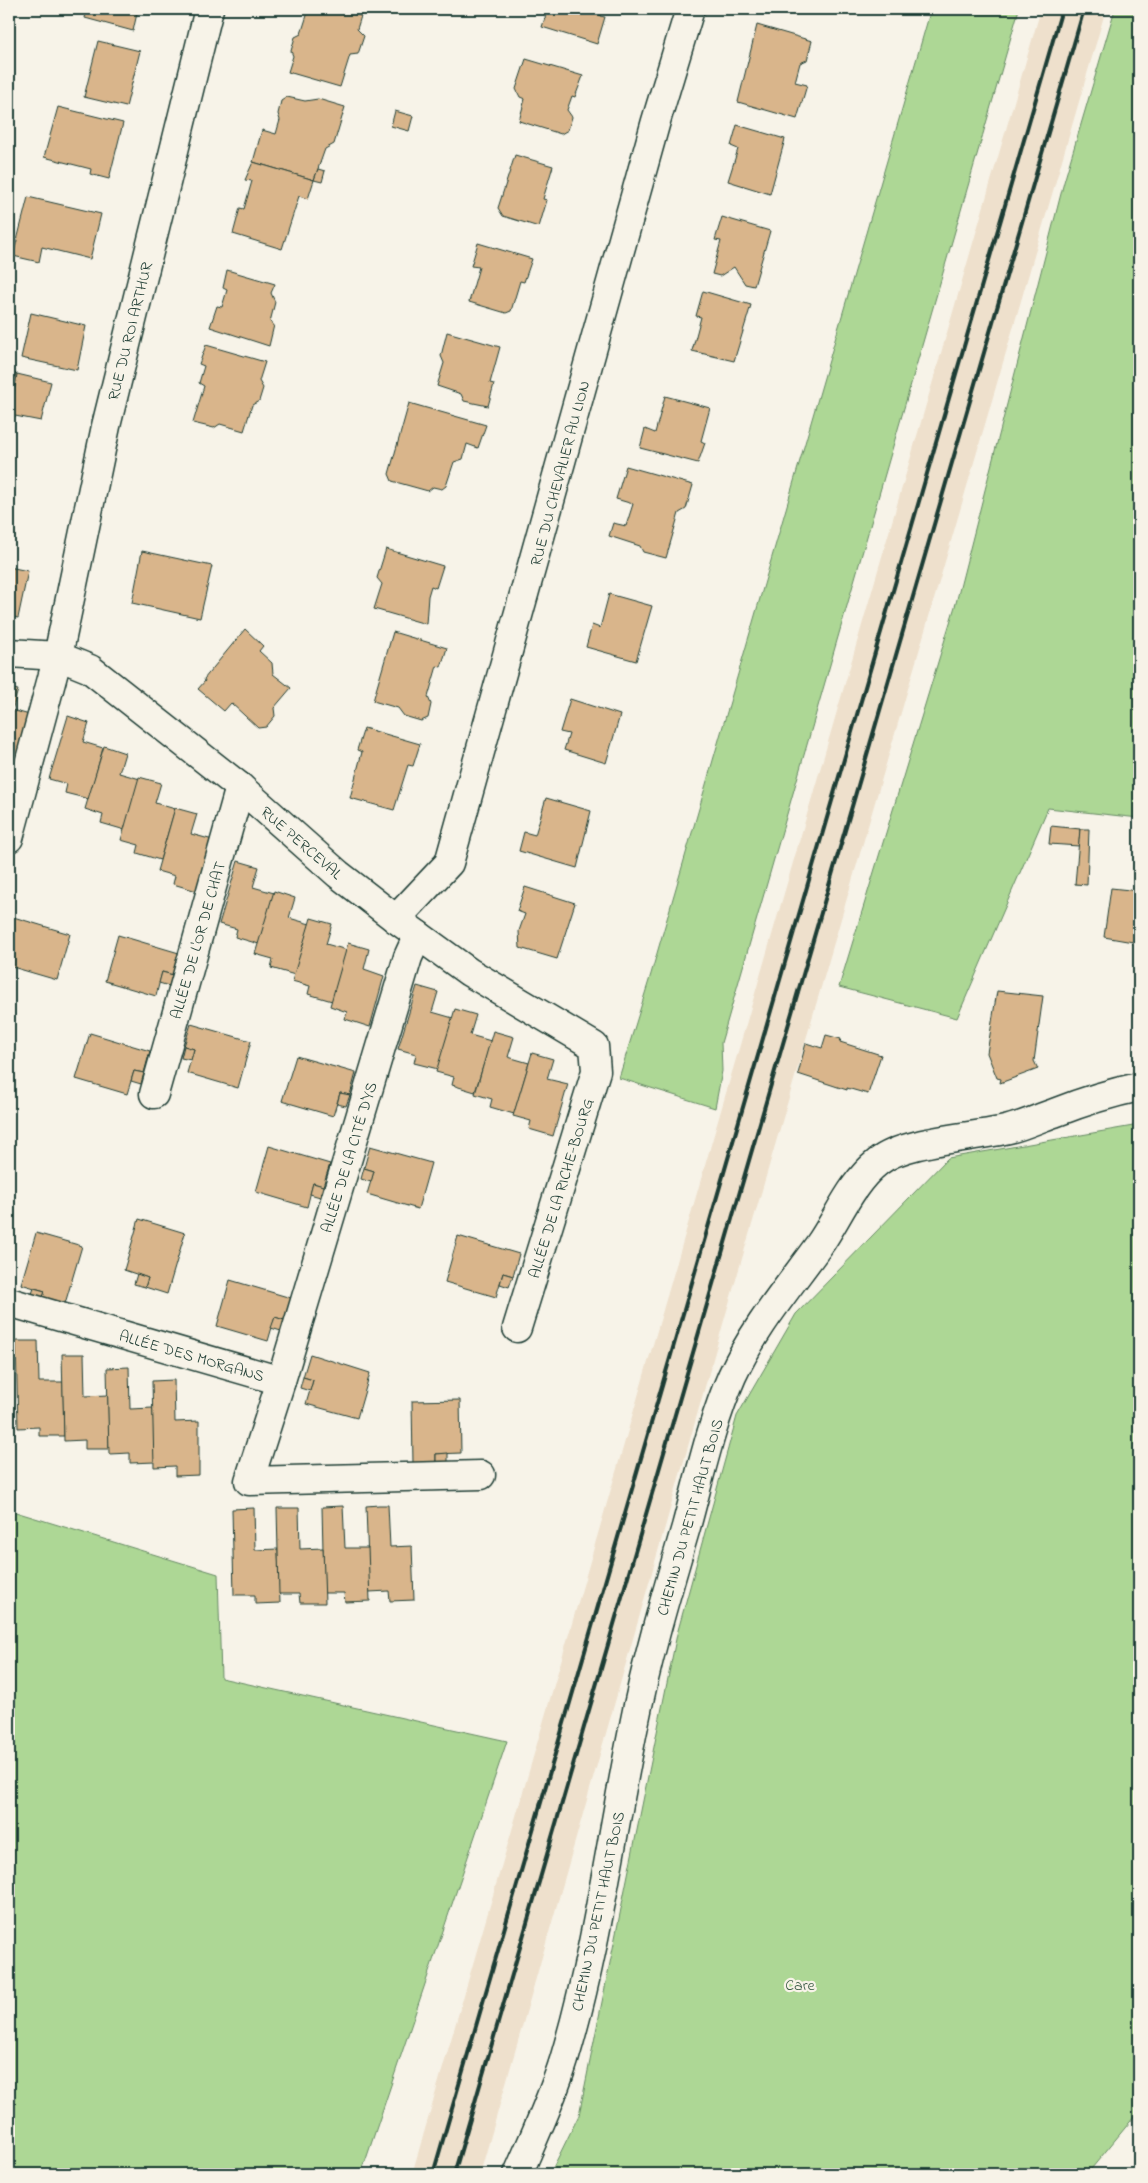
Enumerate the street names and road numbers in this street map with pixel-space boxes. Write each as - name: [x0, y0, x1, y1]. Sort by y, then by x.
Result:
- street label: RUE DU ROI ARTHUR: [102, 260, 160, 403]
- street label: RUE DU CHEVALIER AU LION: [525, 378, 597, 569]
- street label: RUE PERCEVAL: [255, 801, 347, 886]
- street label: ALLÉE DE L'OR DE CHAT: [165, 859, 233, 1022]
- street label: ALLÉE DE LA CITÉ D'YS: [316, 1079, 384, 1236]
- street label: ALLÉE DE LA RICHE-BOURG: [523, 1096, 601, 1282]
- street label: ALLÉE DES MORGANS: [116, 1325, 267, 1389]
- street label: CHEMIN DU PETIT HAUT BOIS: [651, 1416, 731, 1619]
- street label: CHEMIN DU PETIT HAUT BOIS: [566, 1809, 632, 2014]

